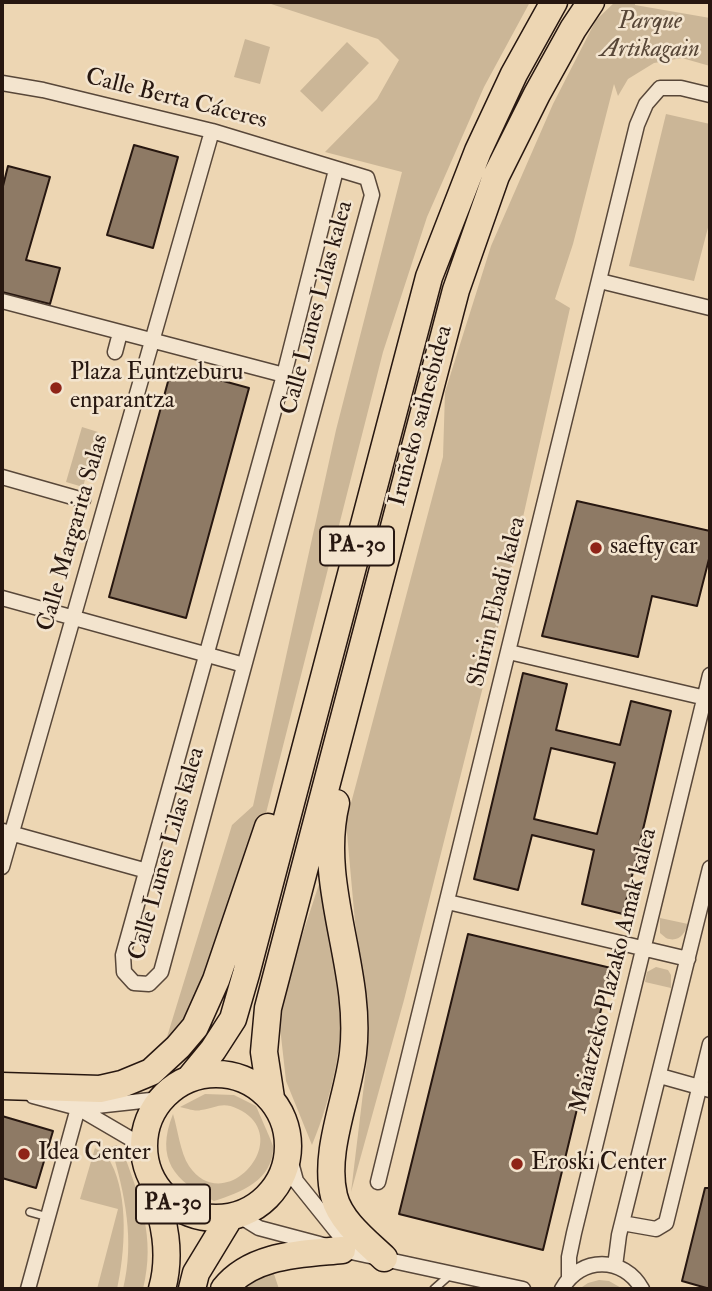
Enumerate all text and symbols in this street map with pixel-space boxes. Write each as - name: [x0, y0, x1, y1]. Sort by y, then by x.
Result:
- park label: Parque Artikagain: [600, 9, 700, 65]
- street label: Calle Berta Cáceres: [82, 64, 270, 136]
- street label: Calle Lunes Lilas kalea: [276, 198, 360, 418]
- street label: Iruñeko saihesbidea: [384, 322, 460, 510]
- place label: Plaza Euntzeburu enparantza: [70, 360, 243, 416]
- marker: Plaza Euntzeburu enparantza: [48, 380, 64, 396]
- street label: Calle Margarita Salas: [32, 431, 116, 635]
- street label: Shirin Ebadi kalea: [463, 514, 533, 690]
- road number: PA-30: [320, 526, 394, 566]
- place label: saefty car: [610, 534, 698, 562]
- marker: saefty car: [588, 540, 604, 556]
- street label: Calle Lunes Lilas kalea: [124, 744, 212, 964]
- street label: Maiatzeko Plazako Amak kalea: [566, 825, 664, 1117]
- place label: Idea Center: [38, 1140, 151, 1168]
- marker: Idea Center: [16, 1146, 32, 1162]
- place label: Eroski Center: [531, 1150, 666, 1178]
- marker: Eroski Center: [509, 1156, 525, 1172]
- road number: PA-30: [136, 1184, 210, 1224]

